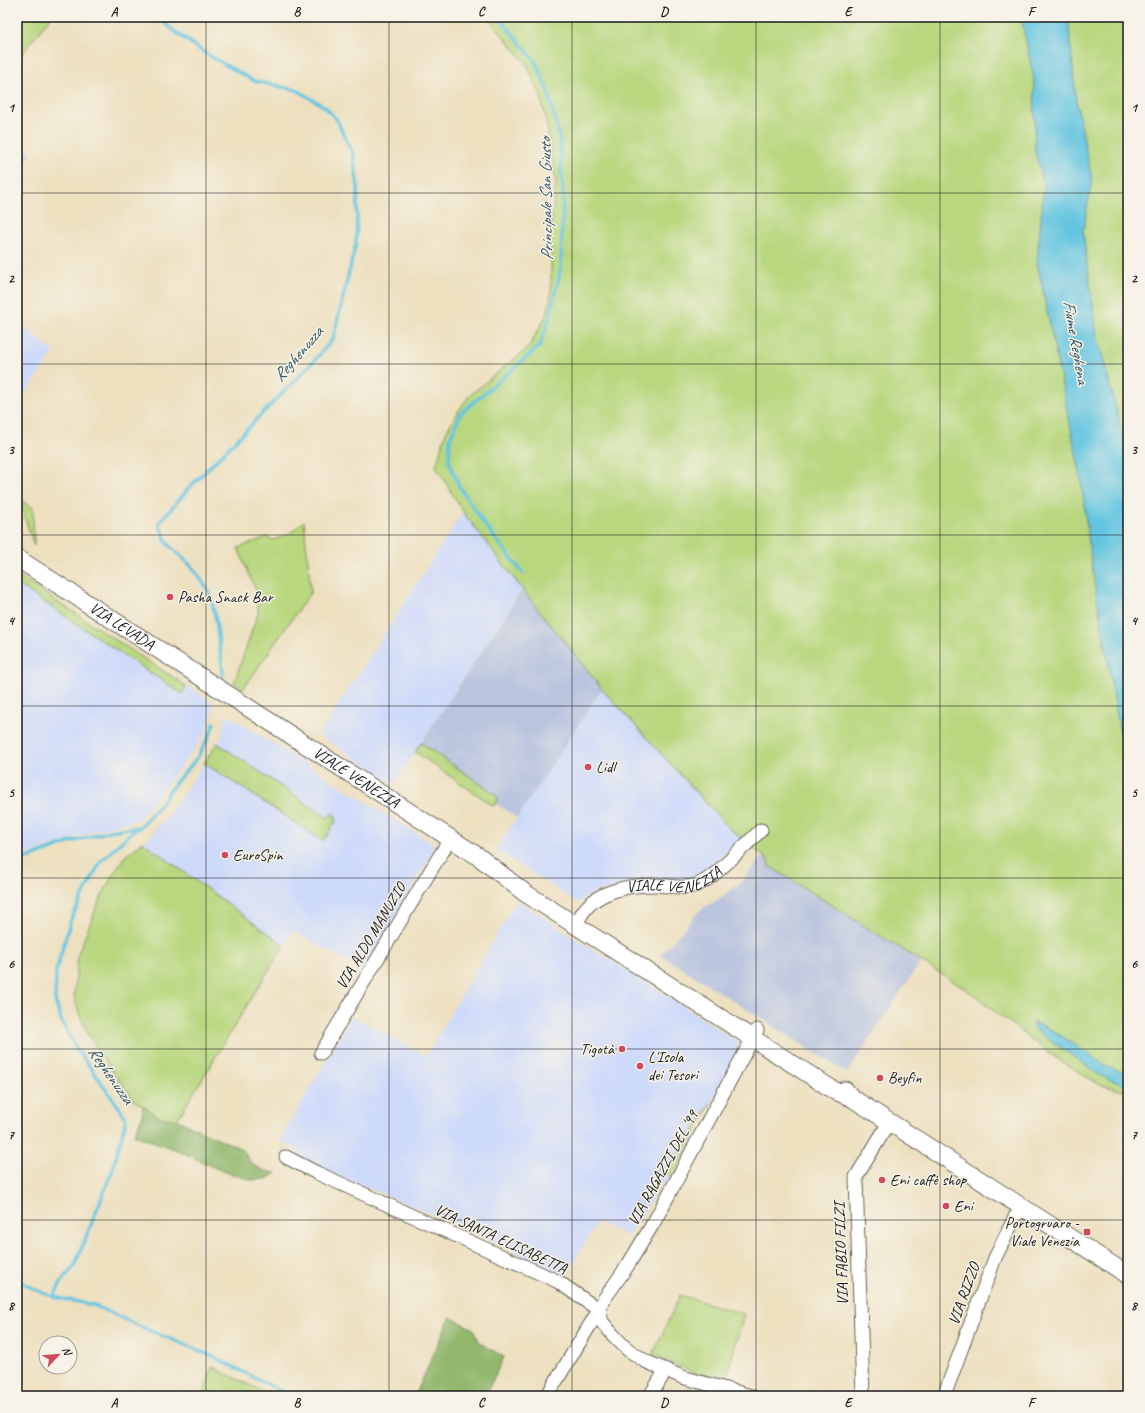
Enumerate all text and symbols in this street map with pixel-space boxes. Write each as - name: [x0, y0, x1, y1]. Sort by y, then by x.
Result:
- text: A: [111, 4, 119, 20]
- text: B: [294, 4, 302, 20]
- text: C: [478, 4, 486, 20]
- text: D: [660, 4, 669, 20]
- text: E: [845, 4, 854, 20]
- text: F: [1028, 4, 1037, 20]
- text: 1: [8, 100, 16, 116]
- text: 1: [1131, 100, 1139, 116]
- water label: Principale San Giusto: [534, 135, 558, 260]
- text: 2: [8, 271, 15, 287]
- text: 2: [1131, 271, 1138, 287]
- water label: Fiume Reghena: [1058, 299, 1094, 387]
- water label: Reghenuzza: [268, 321, 329, 386]
- text: 3: [8, 442, 15, 458]
- text: 3: [1131, 442, 1138, 458]
- place label: Pasha Snack Bar: [178, 587, 274, 607]
- marker: Pasha Snack Bar: [165, 592, 175, 602]
- street label: VIA LEVADA: [86, 598, 159, 655]
- text: 4: [8, 613, 16, 629]
- text: 4: [1131, 613, 1139, 629]
- street label: VIALE VENEZIA: [310, 742, 404, 813]
- place label: Lidl: [596, 757, 618, 777]
- marker: Lidl: [583, 762, 593, 772]
- text: 5: [8, 785, 15, 801]
- text: 5: [1131, 785, 1138, 801]
- place label: EuroSpin: [233, 845, 284, 865]
- marker: EuroSpin: [220, 850, 230, 860]
- street label: VIALE VENEZIA: [625, 862, 727, 897]
- street label: VIA ALDO MANUZIO: [331, 877, 412, 993]
- text: 6: [8, 956, 15, 972]
- text: 6: [1131, 956, 1138, 972]
- place label: Tigotà: [580, 1039, 615, 1059]
- water label: Reghenuzza: [84, 1042, 139, 1109]
- marker: Tigotà: [617, 1044, 627, 1054]
- place label: L'Isola dei Tesori: [648, 1047, 700, 1085]
- marker: L'Isola dei Tesori: [635, 1061, 645, 1071]
- place label: Beyfin: [888, 1068, 922, 1088]
- marker: Beyfin: [875, 1073, 885, 1083]
- street label: VIA RAGAZZI DEL '99: [623, 1105, 704, 1229]
- text: 7: [8, 1127, 15, 1143]
- text: 7: [1131, 1127, 1138, 1143]
- place label: Eni caffè shop: [890, 1170, 967, 1190]
- marker: Eni caffè shop: [877, 1175, 887, 1185]
- place label: Eni: [954, 1196, 975, 1216]
- street label: VIA FABIO FILZI: [829, 1199, 853, 1306]
- street label: VIA SANTA ELISABETTA: [432, 1200, 571, 1279]
- marker: Eni: [941, 1201, 951, 1211]
- place label: Portogruaro - Viale Venezia: [1005, 1213, 1080, 1251]
- marker: Portogruaro - Viale Venezia: [1082, 1227, 1092, 1237]
- street label: VIA RIZZO: [944, 1258, 985, 1328]
- text: 8: [8, 1298, 16, 1314]
- text: 8: [1131, 1298, 1139, 1314]
- north arrow: [38, 1335, 78, 1375]
- text: N: [59, 1344, 76, 1359]
- text: A: [111, 1395, 119, 1411]
- text: B: [294, 1395, 302, 1411]
- text: C: [478, 1395, 486, 1411]
- text: D: [660, 1395, 669, 1411]
- text: E: [845, 1395, 854, 1411]
- text: F: [1028, 1395, 1037, 1411]

